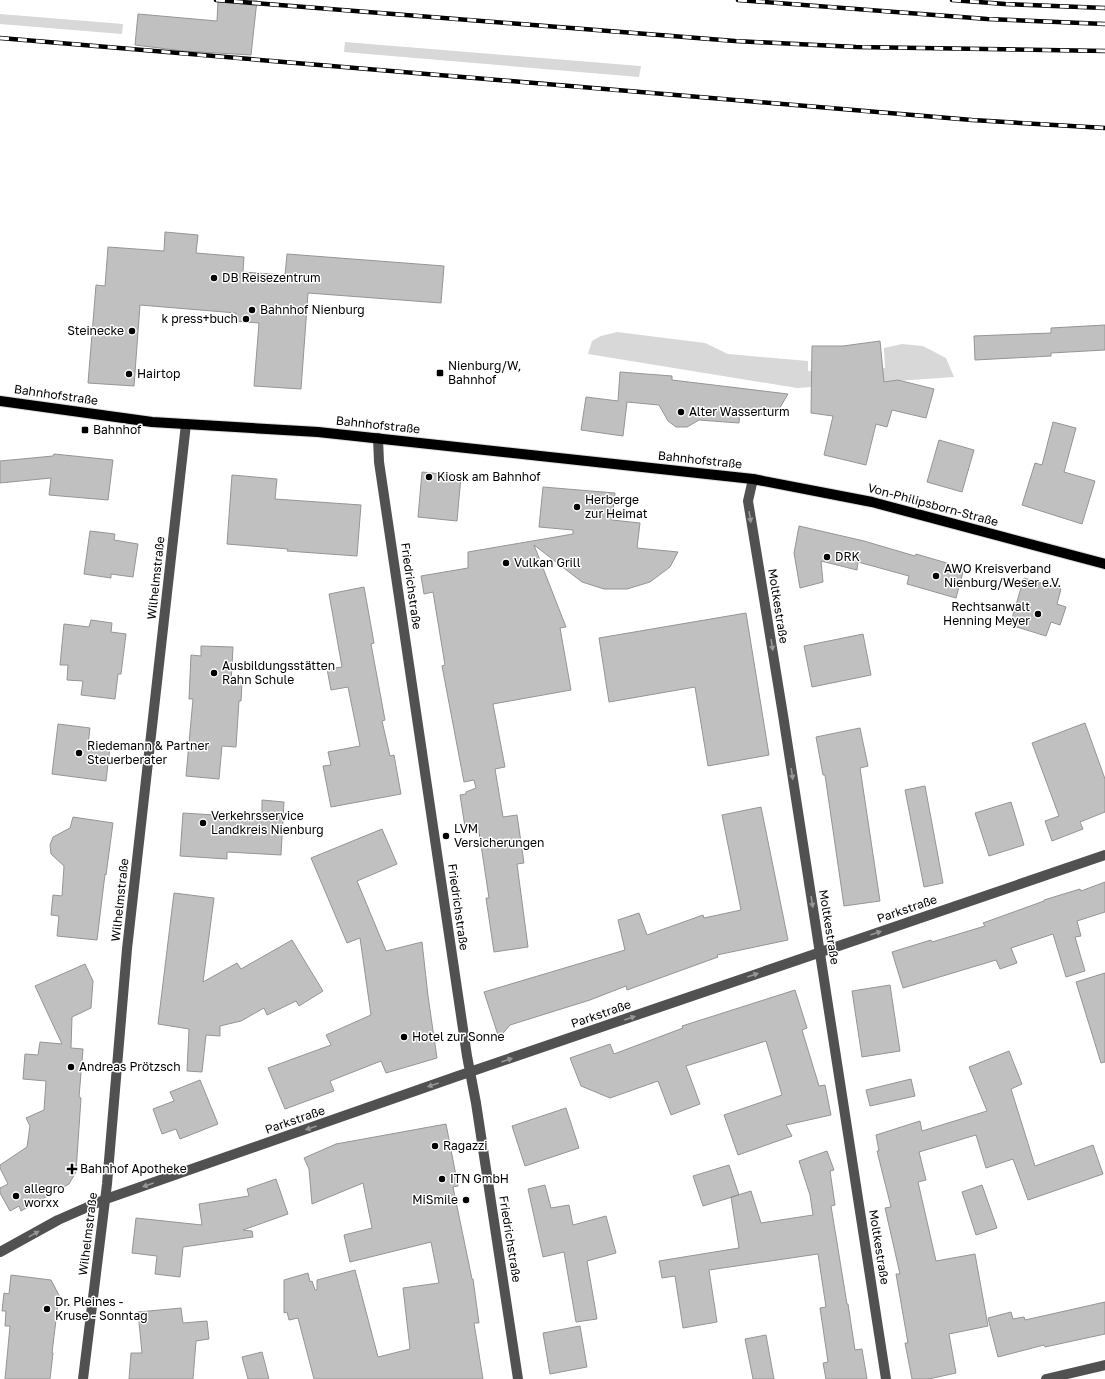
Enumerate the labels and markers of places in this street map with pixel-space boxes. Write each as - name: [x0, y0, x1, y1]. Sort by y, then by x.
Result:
- place label: DB Reisezentrum: [222, 270, 321, 285]
- marker: DB Reisezentrum: [209, 273, 219, 283]
- place label: Bahnhof Nienburg: [260, 302, 365, 317]
- marker: Bahnhof Nienburg: [247, 305, 257, 315]
- place label: k press+buch: [161, 311, 238, 326]
- marker: k press+buch: [241, 314, 251, 324]
- place label: Steinecke: [67, 323, 124, 338]
- marker: Steinecke: [127, 326, 137, 336]
- place label: Nienburg/W, Bahnhof: [448, 358, 521, 387]
- place label: Hairtop: [137, 366, 180, 381]
- marker: Nienburg/W, Bahnhof: [435, 368, 445, 378]
- marker: Hairtop: [124, 369, 134, 379]
- place label: Alter Wasserturm: [689, 404, 790, 419]
- marker: Alter Wasserturm: [676, 407, 686, 417]
- place label: Bahnhof: [93, 422, 142, 437]
- marker: Bahnhof: [80, 425, 90, 435]
- place label: Kiosk am Bahnhof: [437, 469, 541, 484]
- marker: Kiosk am Bahnhof: [424, 472, 434, 482]
- place label: Herberge zur Heimat: [585, 492, 648, 521]
- marker: Herberge zur Heimat: [572, 502, 582, 512]
- place label: DRK: [835, 549, 860, 564]
- marker: DRK: [822, 552, 832, 562]
- place label: Vulkan Grill: [514, 555, 581, 570]
- marker: Vulkan Grill: [501, 558, 511, 568]
- place label: AWO Kreisverband Nienburg/Weser e.V.: [944, 561, 1061, 590]
- marker: AWO Kreisverband Nienburg/Weser e.V.: [931, 571, 941, 581]
- place label: Rechtsanwalt Henning Meyer: [943, 599, 1030, 628]
- marker: Rechtsanwalt Henning Meyer: [1033, 609, 1043, 619]
- place label: Ausbildungsstätten Rahn Schule: [222, 658, 335, 687]
- marker: Ausbildungsstätten Rahn Schule: [209, 668, 219, 678]
- place label: Riedemann & Partner Steuerberater: [87, 738, 209, 767]
- marker: Riedemann & Partner Steuerberater: [74, 748, 84, 758]
- place label: Verkehrsservice Landkreis Nienburg: [211, 808, 324, 837]
- marker: Verkehrsservice Landkreis Nienburg: [198, 818, 208, 828]
- place label: LVM Versicherungen: [454, 821, 544, 850]
- marker: LVM Versicherungen: [441, 831, 451, 841]
- place label: Hotel zur Sonne: [412, 1029, 505, 1044]
- marker: Hotel zur Sonne: [399, 1032, 409, 1042]
- place label: Andreas Prötzsch: [79, 1059, 181, 1074]
- marker: Andreas Prötzsch: [66, 1062, 76, 1072]
- place label: Ragazzi: [443, 1138, 488, 1153]
- marker: Ragazzi: [430, 1141, 440, 1151]
- place label: Bahnhof Apotheke: [80, 1161, 187, 1176]
- marker: Bahnhof Apotheke: [67, 1164, 77, 1174]
- place label: ITN GmbH: [450, 1171, 509, 1186]
- marker: ITN GmbH: [437, 1174, 447, 1184]
- place label: allegro worxx: [24, 1181, 64, 1210]
- marker: allegro worxx: [11, 1191, 21, 1201]
- place label: MiSmile: [412, 1192, 458, 1207]
- marker: MiSmile: [461, 1195, 471, 1205]
- place label: Dr. Pleines - Kruse - Sonntag: [55, 1294, 148, 1323]
- marker: Dr. Pleines - Kruse - Sonntag: [42, 1304, 52, 1314]

